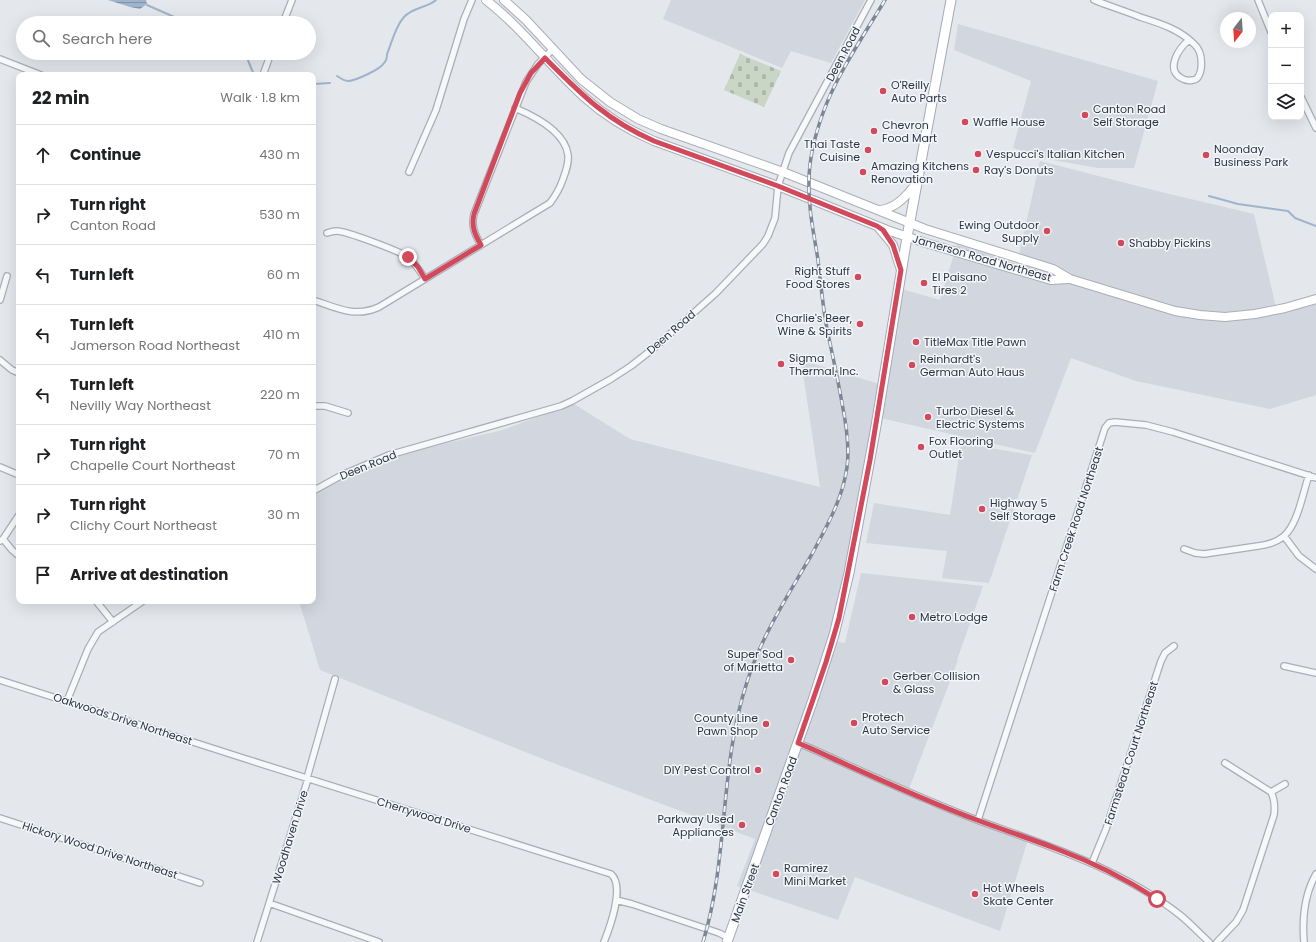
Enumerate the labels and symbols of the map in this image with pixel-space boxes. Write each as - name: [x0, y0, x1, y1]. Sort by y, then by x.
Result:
- north arrow: [1220, 12, 1256, 48]
- street label: Deen Road: [822, 24, 864, 84]
- place label: O'Reilly Auto Parts: [891, 77, 947, 106]
- marker: O'Reilly Auto Parts: [878, 86, 888, 96]
- place label: Canton Road Self Storage: [1093, 101, 1166, 130]
- marker: Canton Road Self Storage: [1080, 110, 1090, 120]
- place label: Waffle House: [973, 114, 1045, 130]
- place label: Chevron Food Mart: [882, 117, 937, 146]
- marker: Waffle House: [960, 117, 970, 127]
- marker: Chevron Food Mart: [869, 126, 879, 136]
- place label: Thai Taste Cuisine: [804, 136, 860, 165]
- place label: Noonday Business Park: [1214, 141, 1288, 170]
- marker: Thai Taste Cuisine: [863, 145, 873, 155]
- place label: Vespucci's Italian Kitchen: [986, 146, 1125, 162]
- marker: Vespucci's Italian Kitchen: [973, 149, 983, 159]
- marker: Noonday Business Park: [1201, 150, 1211, 160]
- place label: Amazing Kitchens Renovation: [871, 158, 969, 187]
- place label: Ray's Donuts: [984, 162, 1054, 178]
- marker: Ray's Donuts: [971, 165, 981, 175]
- marker: Amazing Kitchens Renovation: [858, 167, 868, 177]
- place label: Ewing Outdoor Supply: [959, 217, 1040, 246]
- marker: Ewing Outdoor Supply: [1042, 226, 1052, 236]
- street label: Jamerson Road Northeast: [911, 230, 1053, 286]
- place label: Shabby Pickins: [1129, 235, 1211, 251]
- marker: Shabby Pickins: [1116, 238, 1126, 248]
- route end: [399, 248, 417, 266]
- place label: Right Stuff Food Stores: [786, 263, 850, 292]
- place label: El Paisano Tires 2: [932, 269, 987, 298]
- marker: Right Stuff Food Stores: [853, 272, 863, 282]
- marker: El Paisano Tires 2: [919, 278, 929, 288]
- street label: Deen Road: [643, 306, 699, 358]
- place label: Charlie's Beer, Wine & Spirits: [776, 310, 852, 339]
- marker: Charlie's Beer, Wine & Spirits: [855, 319, 865, 329]
- place label: TitleMax Title Pawn: [924, 334, 1026, 350]
- marker: TitleMax Title Pawn: [911, 337, 921, 347]
- place label: Sigma Thermal, Inc.: [789, 350, 858, 379]
- place label: Reinhardt's German Auto Haus: [920, 351, 1025, 380]
- marker: Sigma Thermal, Inc.: [776, 359, 786, 369]
- marker: Reinhardt's German Auto Haus: [907, 360, 917, 370]
- place label: Turbo Diesel & Electric Systems: [936, 403, 1025, 432]
- marker: Turbo Diesel & Electric Systems: [923, 412, 933, 422]
- place label: Fox Flooring Outlet: [929, 433, 993, 462]
- marker: Fox Flooring Outlet: [916, 442, 926, 452]
- street label: Farm Creek Road Northeast: [1045, 444, 1107, 594]
- street label: Deen Road: [337, 446, 399, 484]
- place label: Highway 5 Self Storage: [990, 495, 1056, 524]
- marker: Highway 5 Self Storage: [977, 504, 987, 514]
- place label: Metro Lodge: [920, 609, 988, 625]
- marker: Metro Lodge: [907, 612, 917, 622]
- place label: Super Sod of Marietta: [723, 646, 783, 675]
- marker: Super Sod of Marietta: [786, 655, 796, 665]
- place label: Gerber Collision & Glass: [893, 668, 980, 697]
- marker: Gerber Collision & Glass: [880, 677, 890, 687]
- street label: Farmstead Court Northeast: [1100, 679, 1162, 827]
- street label: Oakwoods Drive Northeast: [51, 689, 195, 749]
- place label: Protech Auto Service: [862, 709, 930, 738]
- place label: County Line Pawn Shop: [694, 710, 758, 739]
- marker: Protech Auto Service: [849, 718, 859, 728]
- marker: County Line Pawn Shop: [761, 719, 771, 729]
- street label: Canton Road: [761, 754, 801, 828]
- place label: DIY Pest Control: [664, 762, 750, 778]
- marker: DIY Pest Control: [753, 765, 763, 775]
- street label: Woodhaven Drive: [268, 788, 312, 886]
- street label: Cherrywood Drive: [375, 793, 473, 837]
- place label: Parkway Used Appliances: [657, 811, 734, 840]
- street label: Hickory Wood Drive Northeast: [20, 817, 180, 883]
- marker: Parkway Used Appliances: [737, 820, 747, 830]
- place label: Ramírez Mini Market: [784, 860, 846, 889]
- street label: Main Street: [727, 861, 763, 925]
- marker: Ramírez Mini Market: [771, 869, 781, 879]
- place label: Hot Wheels Skate Center: [983, 880, 1054, 909]
- marker: Hot Wheels Skate Center: [970, 889, 980, 899]
- route start: [1148, 890, 1166, 908]

